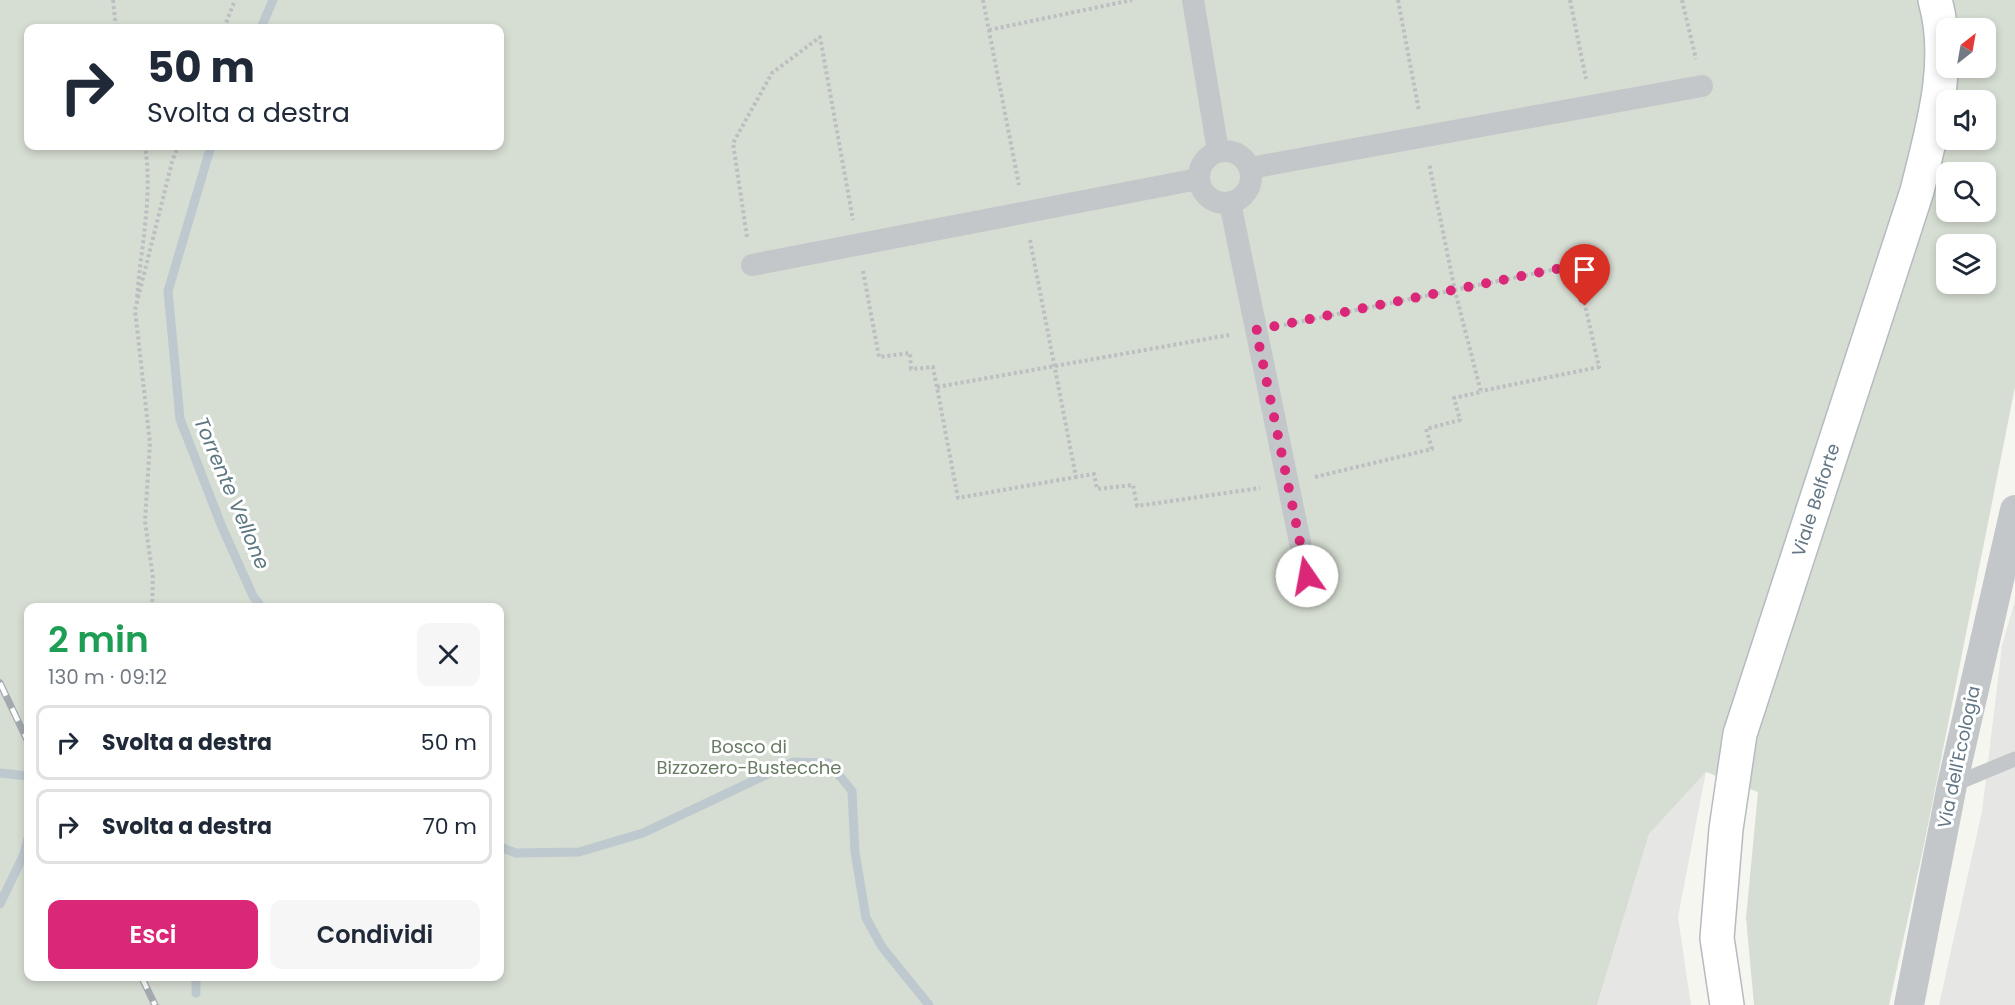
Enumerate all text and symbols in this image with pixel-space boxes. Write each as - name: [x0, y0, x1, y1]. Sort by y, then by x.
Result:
- north arrow: [1936, 18, 1996, 78]
- map controls: [1936, 18, 1996, 294]
- text: 50 m: [147, 38, 255, 97]
- icon: right: [48, 48, 126, 126]
- button: sound: [1936, 90, 1996, 150]
- text: Svolta a destra: [147, 94, 350, 131]
- button: search: [1936, 162, 1996, 222]
- button: layers: [1936, 234, 1996, 294]
- pin: [1559, 244, 1610, 306]
- icon: arrive: [1568, 253, 1601, 286]
- water label: Torrente Vellone: [187, 412, 277, 574]
- street label: Viale Belforte: [1785, 440, 1846, 560]
- position arrow: [1275, 544, 1339, 608]
- text: 2 min: [48, 614, 149, 665]
- button: close: [417, 623, 480, 686]
- text: 130 m · 09:12: [48, 663, 167, 691]
- street label: Via dell'Ecologia: [1931, 683, 1986, 830]
- icon: right: [51, 726, 84, 759]
- text: Svolta a destra: [102, 727, 272, 758]
- text: 50 m: [421, 727, 477, 758]
- park label: Bosco di Bizzozero-Bustecche: [656, 734, 842, 780]
- icon: right: [51, 810, 84, 843]
- text: Svolta a destra: [102, 811, 272, 842]
- text: 70 m: [423, 811, 477, 842]
- button: Esci: [48, 900, 258, 969]
- button: Condividi: [270, 900, 480, 969]

